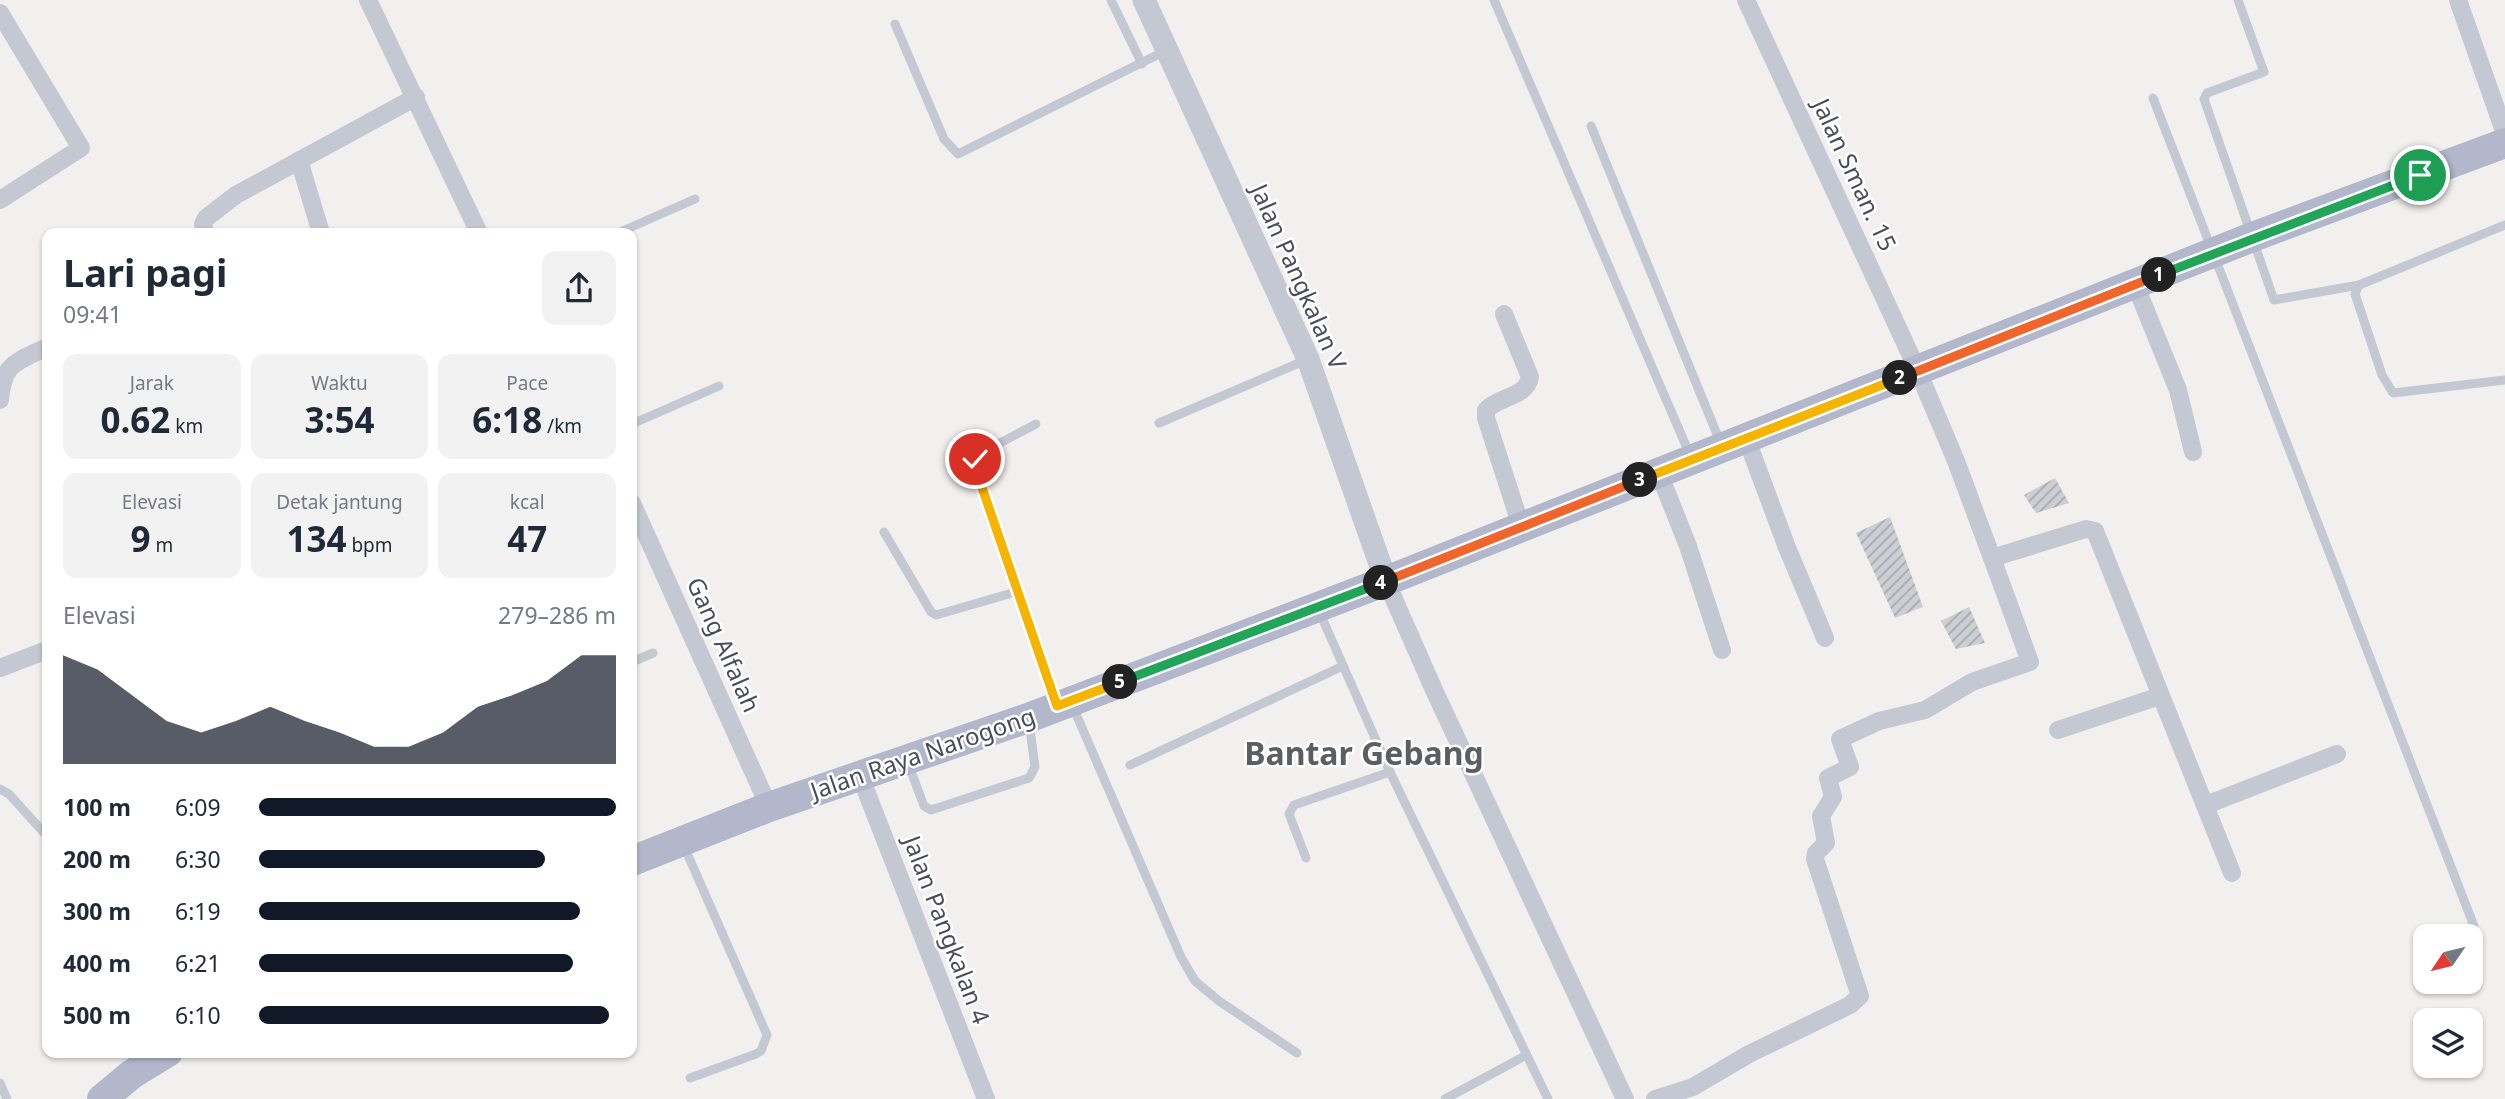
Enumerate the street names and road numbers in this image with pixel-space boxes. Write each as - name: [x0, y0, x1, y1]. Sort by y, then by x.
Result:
- street label: Jalan Sman. 15: [1805, 91, 1905, 256]
- street label: Jalan Pangkalan V: [1243, 177, 1355, 375]
- street label: Gang Alfalah: [680, 572, 769, 717]
- street label: Jalan Raya Narogong: [804, 699, 1039, 807]
- street label: Jalan Pangkalan 4: [896, 829, 999, 1029]

